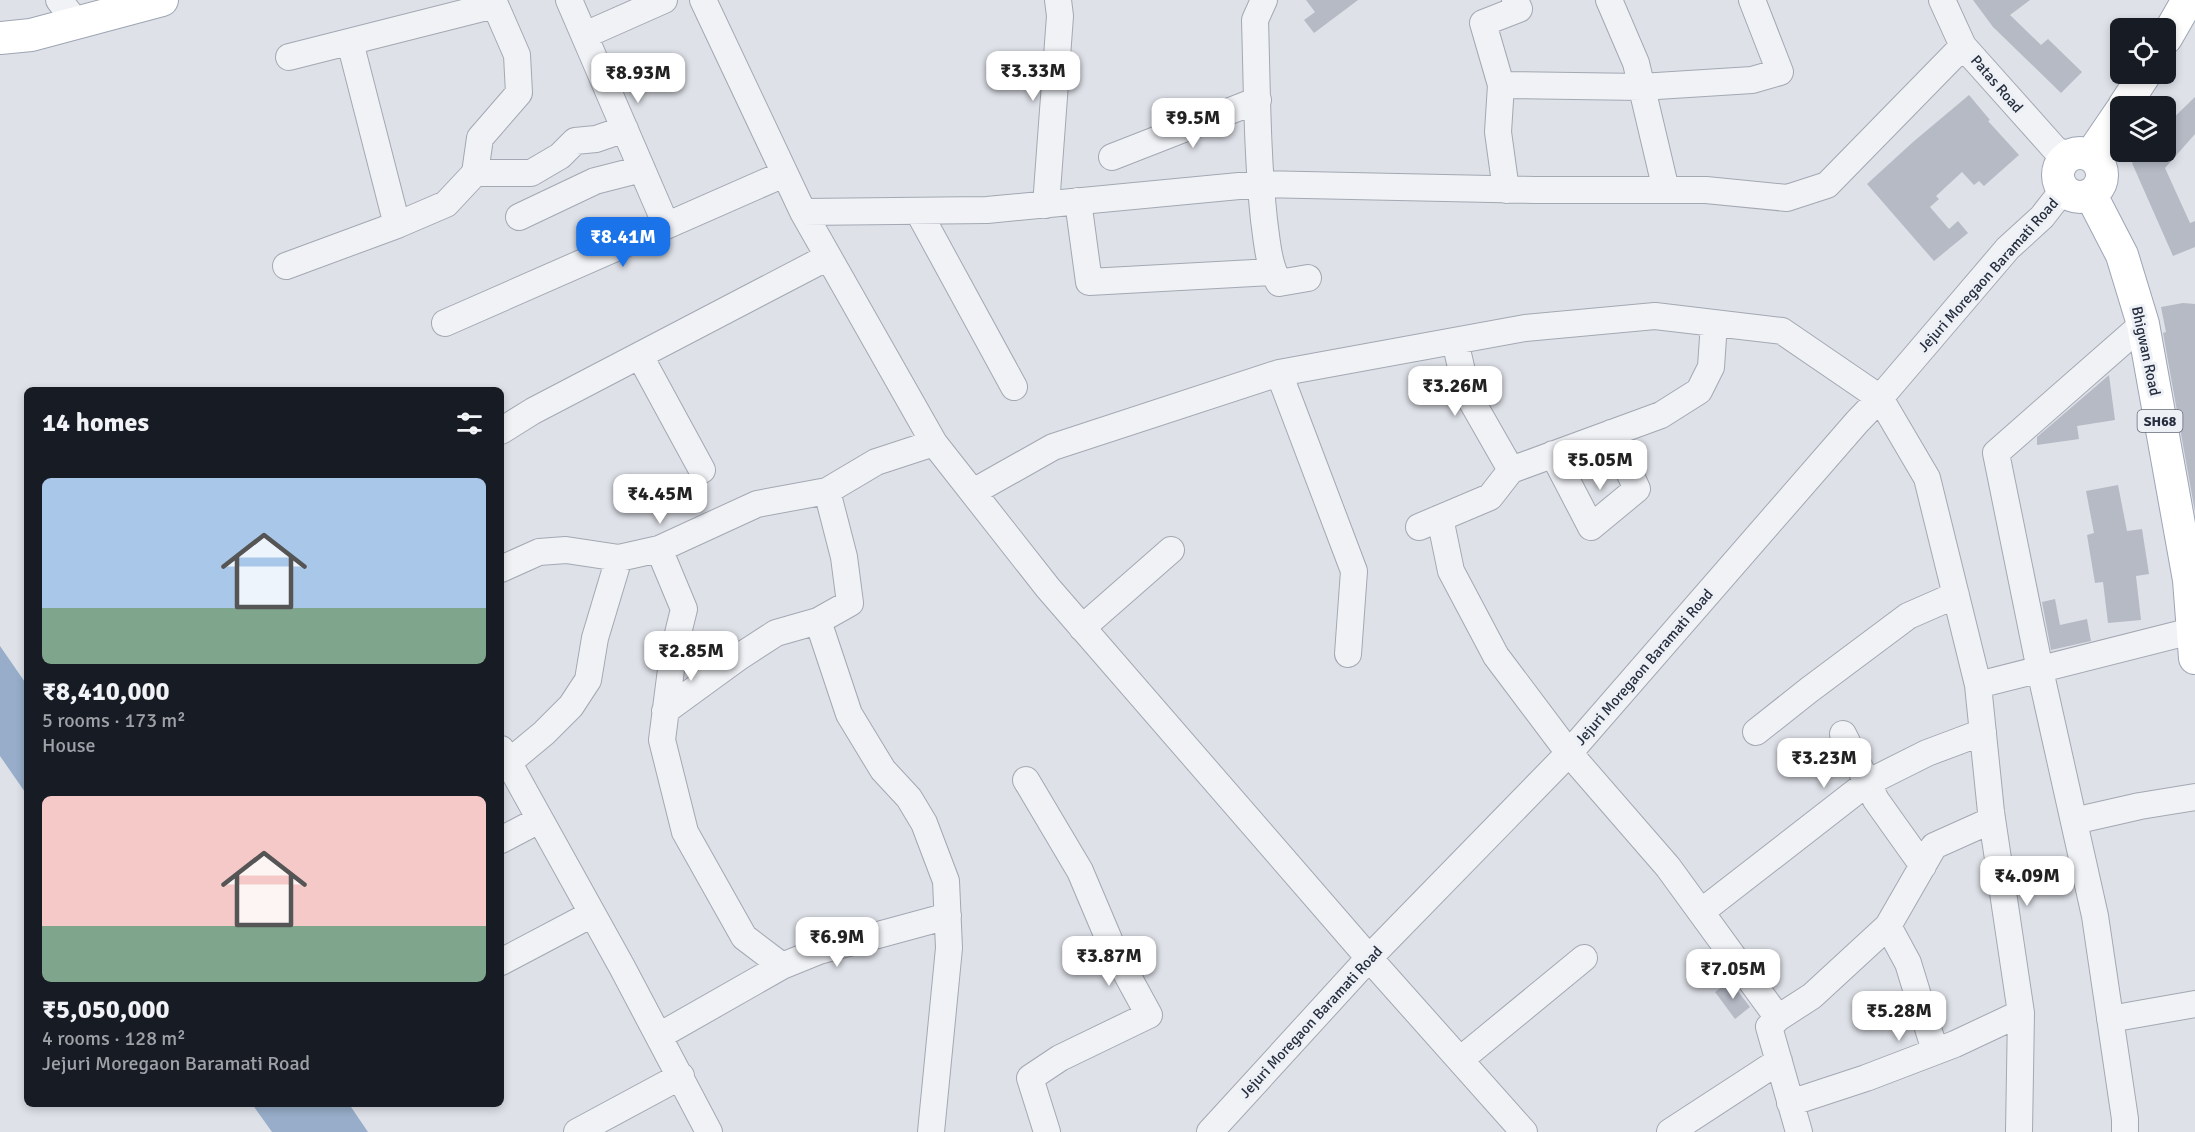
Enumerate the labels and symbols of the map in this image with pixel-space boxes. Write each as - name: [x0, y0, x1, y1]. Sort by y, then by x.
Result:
- pin: ₹3.33M: [984, 51, 1082, 102]
- street label: Patas Road: [1967, 52, 2027, 117]
- pin: ₹8.93M: [589, 53, 687, 104]
- pin: ₹9.5M: [1151, 98, 1235, 149]
- street label: Jejuri Moregaon Baramati Road: [1914, 194, 2062, 356]
- pin: ₹8.41M: [574, 217, 672, 268]
- street label: Bhigwan Road: [2128, 305, 2164, 397]
- pin: ₹3.26M: [1406, 366, 1504, 417]
- road number: SH68: [2138, 410, 2182, 432]
- pin: ₹5.05M: [1551, 440, 1649, 491]
- pin: ₹4.45M: [611, 474, 709, 525]
- street label: Jejuri Moregaon Baramati Road: [1571, 585, 1717, 749]
- pin: ₹2.85M: [642, 631, 740, 682]
- pin: ₹3.23M: [1775, 738, 1873, 789]
- pin: ₹4.09M: [1978, 856, 2076, 907]
- pin: ₹6.9M: [795, 917, 879, 968]
- pin: ₹3.87M: [1060, 936, 1158, 987]
- street label: Jejuri Moregaon Baramati Road: [1236, 942, 1386, 1102]
- pin: ₹7.05M: [1684, 949, 1782, 1000]
- pin: ₹5.28M: [1850, 991, 1948, 1042]

